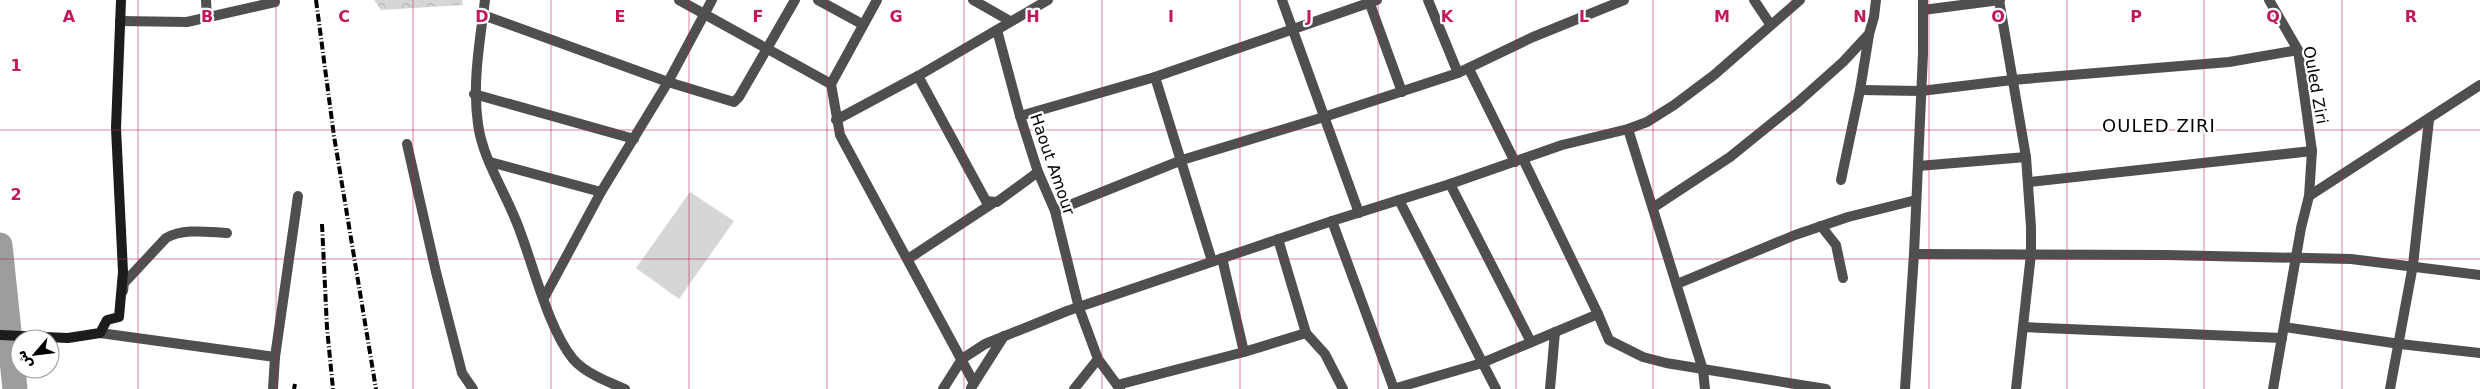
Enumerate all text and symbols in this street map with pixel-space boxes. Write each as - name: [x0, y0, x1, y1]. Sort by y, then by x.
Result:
- text: A: [63, 7, 76, 26]
- text: B: [201, 7, 213, 26]
- text: C: [338, 7, 350, 26]
- text: D: [475, 7, 489, 26]
- text: E: [615, 7, 625, 26]
- text: F: [753, 7, 763, 26]
- text: G: [889, 7, 903, 26]
- text: H: [1026, 7, 1040, 26]
- text: I: [1168, 7, 1174, 26]
- text: J: [1305, 7, 1312, 26]
- text: K: [1441, 7, 1454, 26]
- text: L: [1579, 7, 1589, 26]
- text: M: [1714, 7, 1730, 26]
- text: N: [1853, 7, 1867, 26]
- text: O: [1991, 7, 2005, 26]
- text: P: [2130, 7, 2142, 26]
- text: Q: [2266, 7, 2280, 26]
- text: R: [2405, 7, 2417, 26]
- street label: Ouled Ziri: [2299, 45, 2332, 125]
- text: 1: [10, 56, 22, 75]
- street label: Haout Amour: [1026, 111, 1079, 218]
- district label: OULED ZIRI: [2102, 115, 2216, 136]
- text: 2: [10, 185, 22, 204]
- north arrow: [10, 329, 60, 379]
- text: ش: [12, 348, 35, 372]

